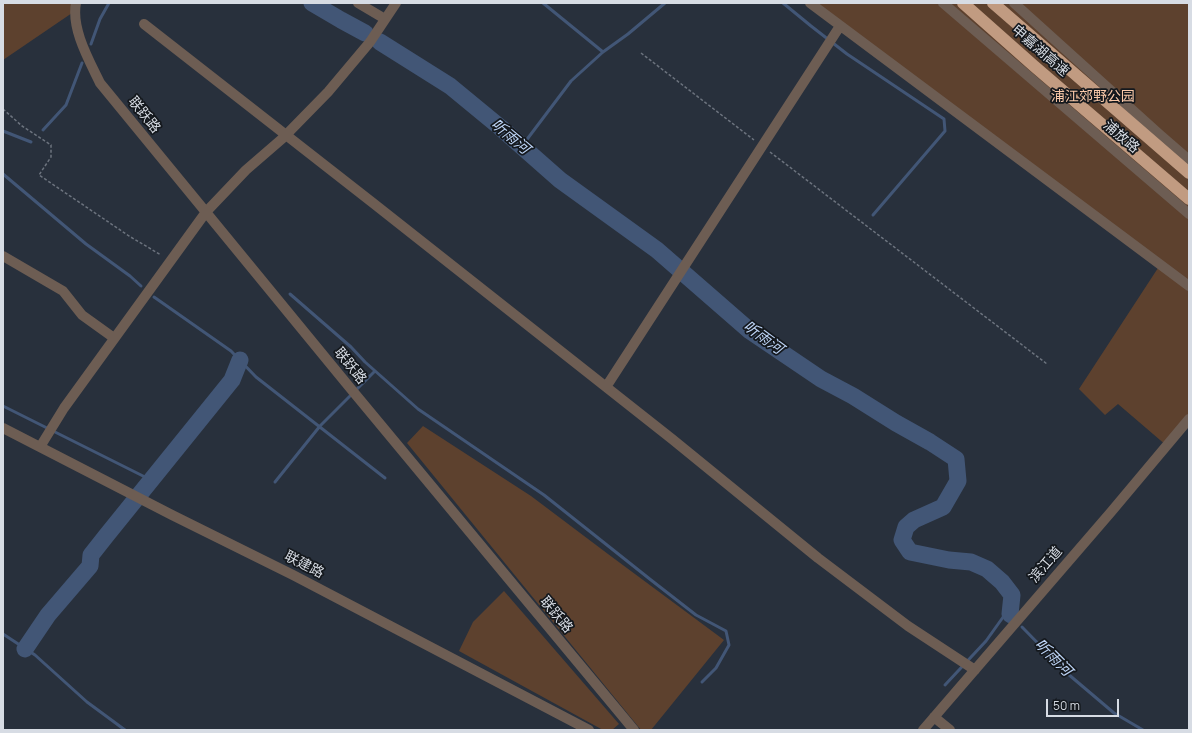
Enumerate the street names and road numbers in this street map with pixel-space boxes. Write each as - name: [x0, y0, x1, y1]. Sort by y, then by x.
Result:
- street label: 申嘉湖高速: [1008, 22, 1072, 80]
- street label: 联跃路: [124, 93, 164, 137]
- street label: 浦放路: [1100, 117, 1142, 157]
- street label: 联跃路: [330, 344, 370, 388]
- street label: 滨江道: [1026, 544, 1066, 586]
- street label: 联建路: [281, 548, 327, 582]
- street label: 联跃路: [536, 594, 576, 636]

